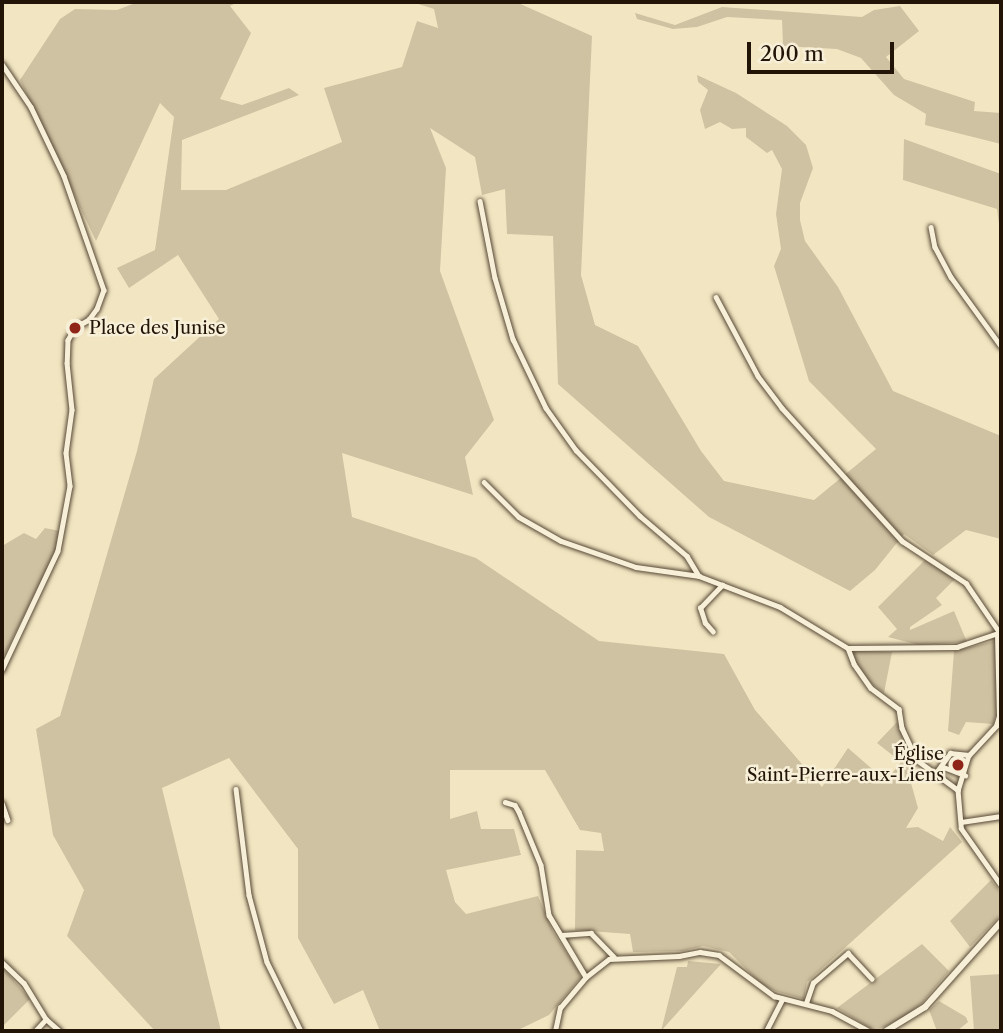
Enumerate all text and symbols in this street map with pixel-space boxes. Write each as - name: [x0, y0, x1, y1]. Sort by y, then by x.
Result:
- scale bar: [751, 28, 898, 72]
- text: 200 m: [760, 41, 824, 66]
- place label: Place des Junise: [89, 317, 226, 339]
- marker: Place des Junise: [67, 320, 83, 336]
- place label: Église Saint-Pierre-aux-Liens: [747, 744, 944, 786]
- marker: Église Saint-Pierre-aux-Liens: [950, 757, 966, 773]

